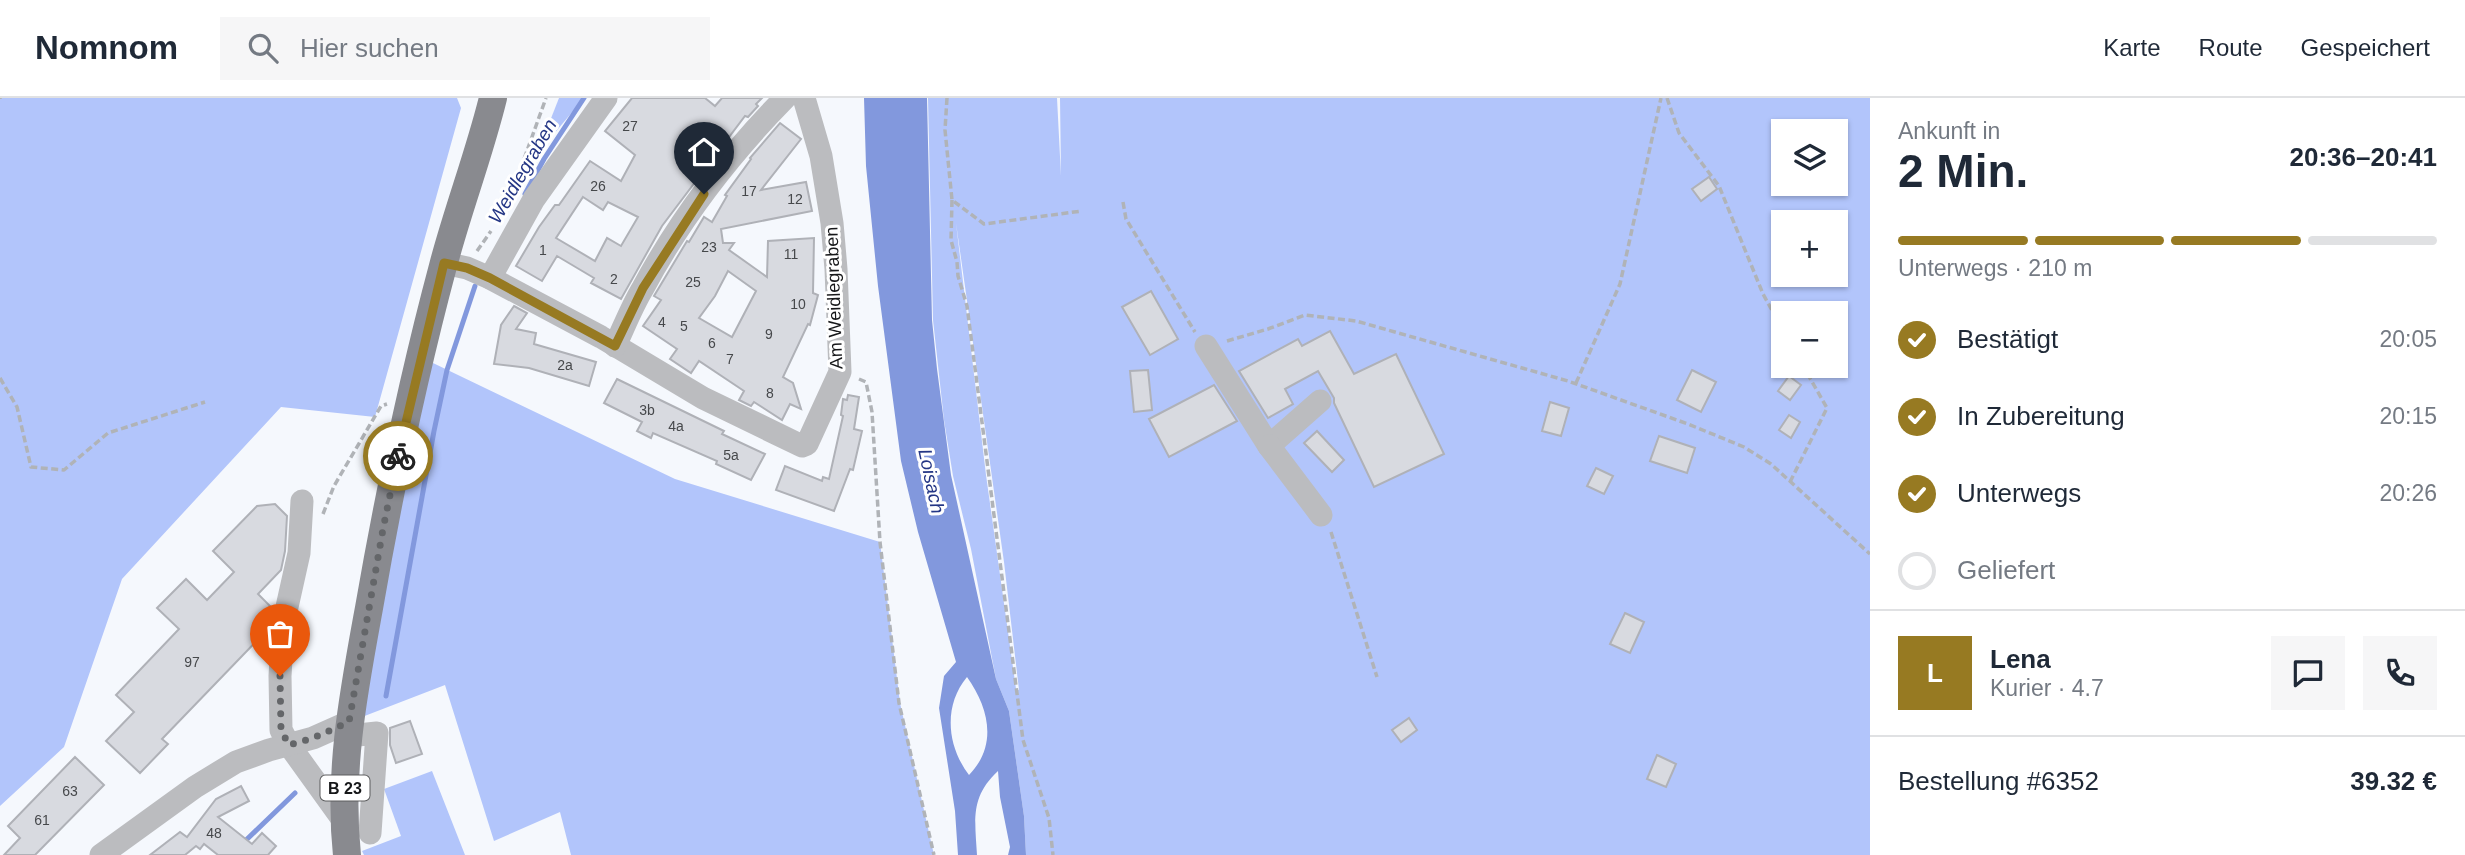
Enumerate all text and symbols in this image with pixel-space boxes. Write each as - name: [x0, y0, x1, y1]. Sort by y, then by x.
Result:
- search box: [220, 17, 710, 80]
- text: Nomnom: [35, 29, 178, 66]
- icon: search: [244, 29, 282, 67]
- text: Hier suchen: [300, 33, 439, 63]
- text: Karte: [2103, 34, 2161, 61]
- text: Route: [2199, 34, 2263, 61]
- text: Gespeichert: [2301, 34, 2430, 61]
- water label: Weidlegraben: [484, 115, 561, 227]
- house number: 27: [622, 118, 638, 134]
- text: Ankunft in: [1898, 118, 2000, 144]
- map controls: [1771, 119, 1848, 378]
- button: layers: [1771, 119, 1848, 196]
- pin: [674, 122, 734, 194]
- icon: home: [685, 133, 723, 171]
- text: 20:36–20:41: [2290, 142, 2437, 172]
- text: 2 Min.: [1898, 145, 2028, 197]
- house number: 26: [590, 178, 606, 194]
- house number: 17: [741, 183, 757, 199]
- house number: 12: [787, 191, 803, 207]
- button: +: [1771, 210, 1848, 287]
- street label: Am Weidlegraben: [822, 226, 846, 370]
- house number: 23: [701, 239, 717, 255]
- house number: 1: [539, 242, 547, 258]
- house number: 11: [784, 246, 798, 262]
- text: Unterwegs · 210 m: [1898, 255, 2092, 281]
- house number: 2: [610, 271, 618, 287]
- house number: 25: [685, 274, 701, 290]
- house number: 10: [790, 296, 806, 312]
- button: −: [1771, 301, 1848, 378]
- house number: 4: [658, 314, 666, 330]
- house number: 5: [680, 318, 688, 334]
- icon: check: [1898, 321, 1936, 359]
- text: Bestätigt: [1957, 324, 2058, 354]
- house number: 9: [765, 326, 773, 342]
- text: 20:05: [2379, 326, 2437, 352]
- house number: 6: [708, 335, 716, 351]
- house number: 7: [726, 351, 734, 367]
- house number: 2a: [557, 357, 573, 373]
- house number: 8: [766, 385, 774, 401]
- icon: check: [1898, 398, 1936, 436]
- text: In Zubereitung: [1957, 401, 2125, 431]
- house number: 3b: [639, 402, 655, 418]
- text: 20:15: [2379, 403, 2437, 429]
- house number: 4a: [668, 418, 684, 434]
- courier: [363, 421, 433, 491]
- icon: bike: [379, 437, 417, 475]
- house number: 5a: [723, 447, 739, 463]
- water label: Loisach: [914, 447, 949, 515]
- icon: check: [1898, 475, 1936, 513]
- text: Unterwegs: [1957, 478, 2081, 508]
- text: 20:26: [2379, 480, 2437, 506]
- text: Geliefert: [1957, 555, 2055, 585]
- pin: [250, 604, 310, 676]
- icon: bag: [261, 615, 299, 653]
- button: chat: [2271, 636, 2345, 710]
- button: phone: [2363, 636, 2437, 710]
- text: Lena: [1990, 644, 2051, 674]
- house number: 97: [184, 654, 200, 670]
- text: L: [1927, 658, 1943, 688]
- text: Kurier · 4.7: [1990, 675, 2104, 701]
- text: Bestellung #6352: [1898, 766, 2099, 796]
- text: 39.32 €: [2350, 766, 2437, 796]
- road number: B 23: [320, 776, 370, 800]
- house number: 63: [62, 783, 78, 799]
- house number: 61: [34, 812, 50, 828]
- house number: 48: [206, 825, 222, 841]

